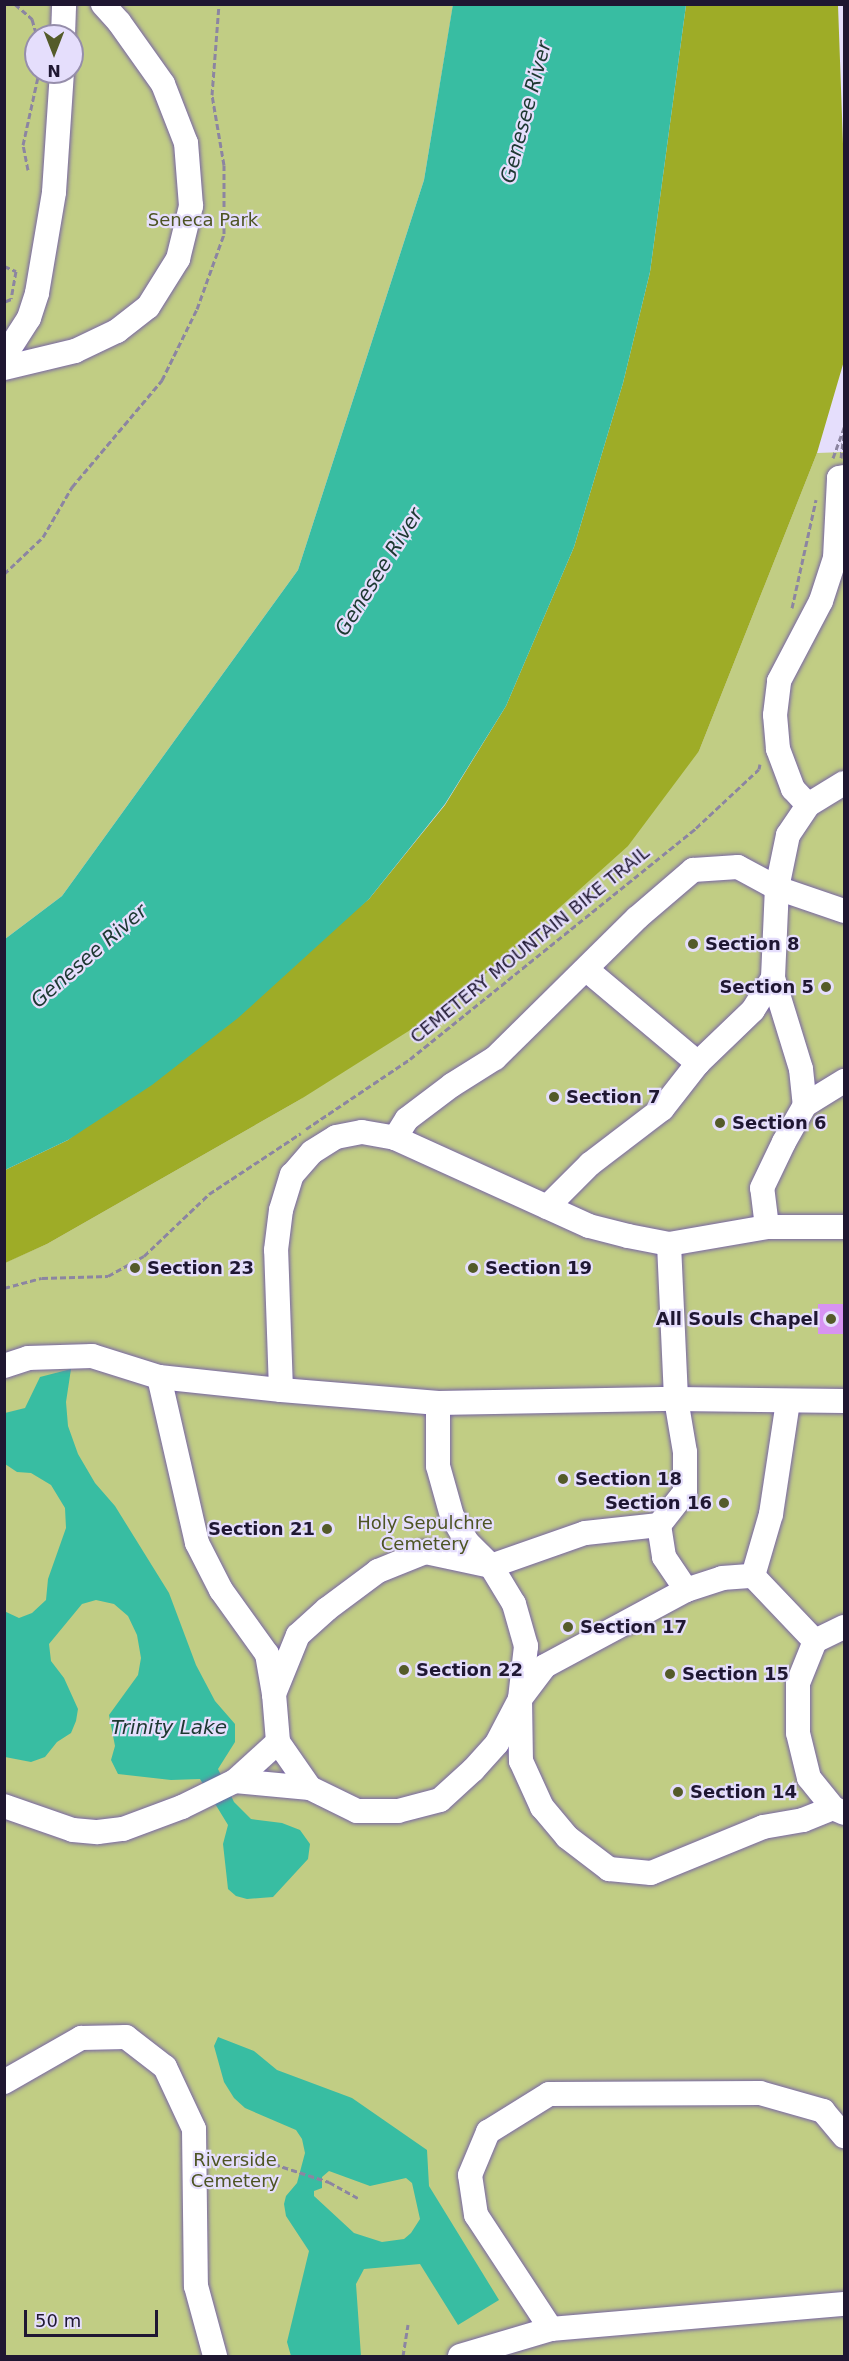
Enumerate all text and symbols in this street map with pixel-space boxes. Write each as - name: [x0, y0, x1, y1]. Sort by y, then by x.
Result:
- north arrow: [24, 24, 84, 84]
- water label: Genesee River: [496, 38, 556, 186]
- text: N: [47, 61, 61, 80]
- park label: Seneca Park: [148, 209, 258, 231]
- water label: Genesee River: [330, 504, 428, 640]
- street label: CEMETERY MOUNTAIN BIKE TRAIL: [406, 842, 654, 1048]
- water label: Genesee River: [26, 899, 152, 1013]
- place label: Section 8: [705, 933, 800, 955]
- marker: Section 8: [686, 937, 700, 951]
- place label: Section 5: [719, 976, 814, 998]
- marker: Section 5: [819, 980, 833, 994]
- place label: Section 7: [566, 1086, 661, 1108]
- marker: Section 7: [547, 1090, 561, 1104]
- place label: Section 6: [732, 1112, 827, 1134]
- marker: Section 6: [713, 1116, 727, 1130]
- place label: Section 23: [147, 1257, 254, 1279]
- place label: Section 19: [485, 1257, 592, 1279]
- marker: Section 23: [128, 1261, 142, 1275]
- marker: Section 19: [466, 1261, 480, 1275]
- place label: All Souls Chapel: [656, 1308, 819, 1330]
- marker: All Souls Chapel: [824, 1312, 838, 1326]
- place label: Section 18: [575, 1468, 682, 1490]
- marker: Section 18: [556, 1472, 570, 1486]
- place label: Section 16: [605, 1492, 712, 1514]
- marker: Section 16: [717, 1496, 731, 1510]
- park label: Holy Sepulchre Cemetery: [357, 1513, 493, 1556]
- place label: Section 21: [208, 1518, 315, 1540]
- marker: Section 21: [320, 1522, 334, 1536]
- place label: Section 17: [580, 1616, 687, 1638]
- marker: Section 17: [561, 1620, 575, 1634]
- place label: Section 22: [416, 1659, 523, 1681]
- marker: Section 22: [397, 1663, 411, 1677]
- place label: Section 15: [682, 1663, 789, 1685]
- marker: Section 15: [663, 1667, 677, 1681]
- water label: Trinity Lake: [111, 1715, 227, 1739]
- place label: Section 14: [690, 1781, 797, 1803]
- marker: Section 14: [671, 1785, 685, 1799]
- park label: Riverside Cemetery: [191, 2150, 279, 2192]
- scale bar: [27, 2298, 160, 2336]
- text: 50 m: [35, 2310, 81, 2331]

